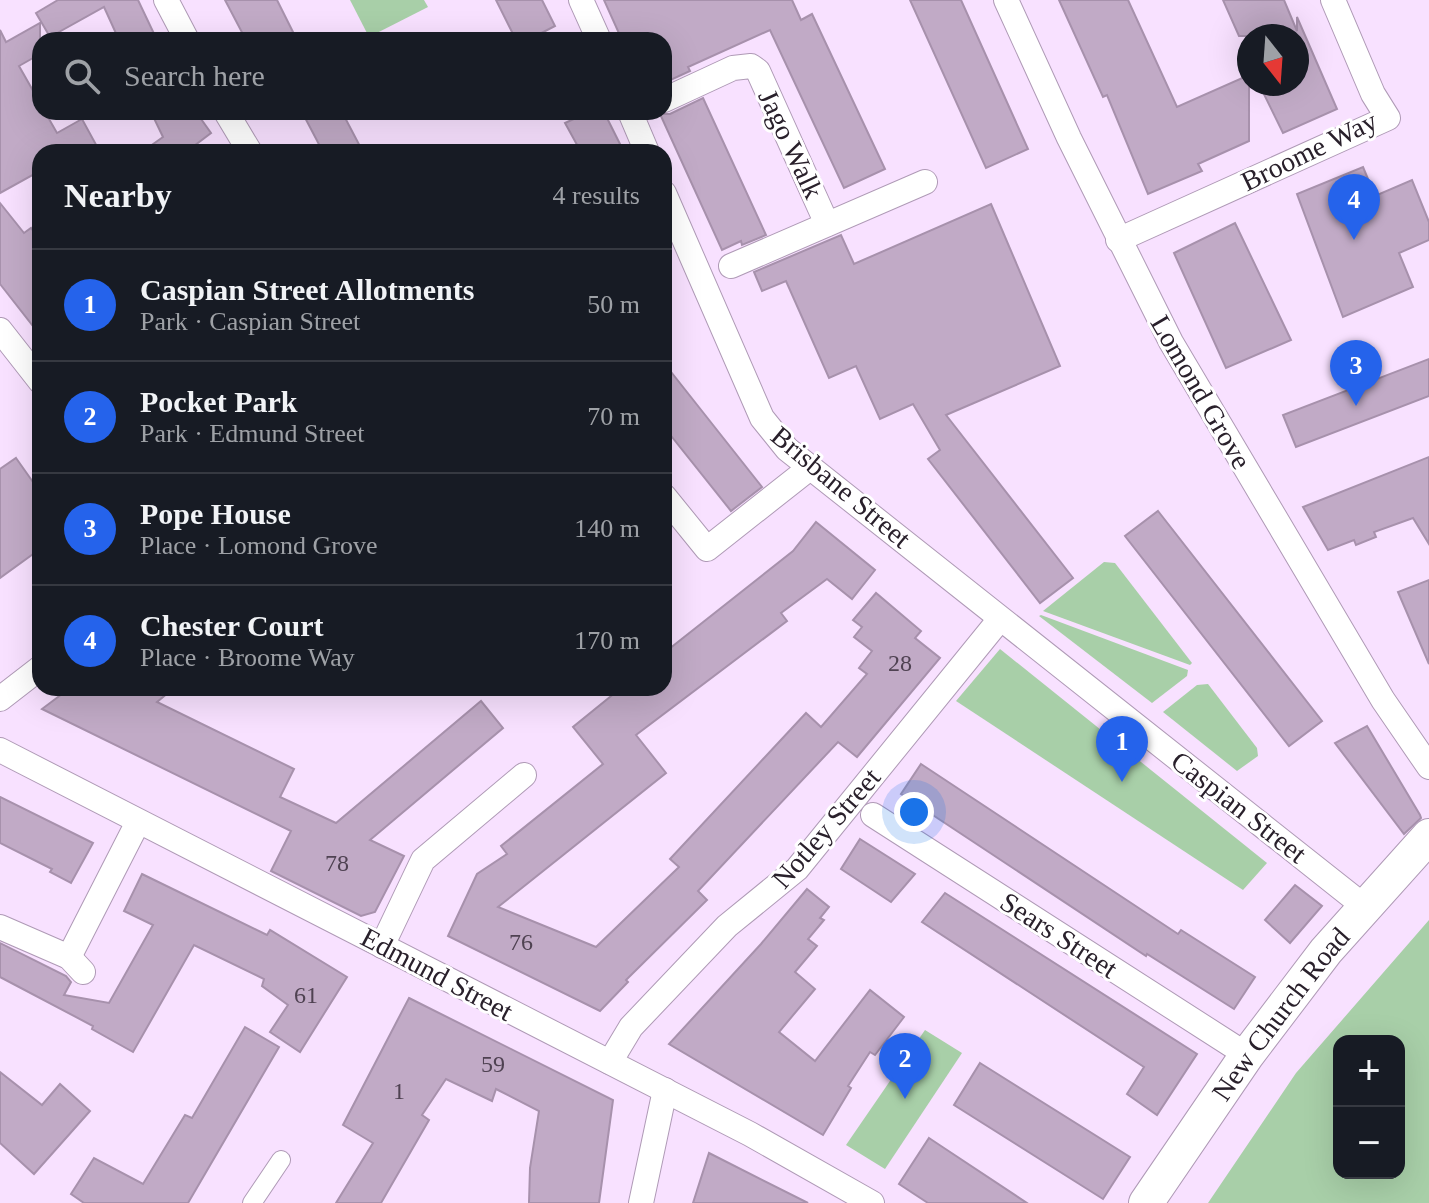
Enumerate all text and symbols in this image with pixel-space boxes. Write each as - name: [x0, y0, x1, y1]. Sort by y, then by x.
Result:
- north arrow: [1237, 24, 1309, 96]
- search box: [32, 32, 672, 120]
- icon: search: [60, 54, 104, 98]
- text: Search here: [124, 59, 265, 92]
- street label: Jago Walk: [752, 85, 830, 203]
- street label: Broome Way: [1236, 105, 1382, 197]
- pin: 4: [1328, 174, 1380, 240]
- text: Nearby: [64, 177, 172, 214]
- text: 4 results: [553, 181, 640, 210]
- text: Caspian Street Allotments: [140, 273, 474, 306]
- text: 1: [84, 290, 97, 319]
- text: 50 m: [587, 290, 640, 319]
- text: Park · Caspian Street: [140, 307, 360, 336]
- street label: Lomond Grove: [1145, 310, 1257, 474]
- pin: 3: [1330, 340, 1382, 406]
- text: Pocket Park: [140, 385, 297, 418]
- text: 2: [84, 402, 97, 431]
- text: 70 m: [587, 402, 640, 431]
- text: Park · Edmund Street: [140, 419, 365, 448]
- street label: Brisbane Street: [765, 420, 917, 554]
- text: Pope House: [140, 497, 291, 530]
- text: 3: [84, 514, 97, 543]
- text: 140 m: [574, 514, 640, 543]
- text: Place · Lomond Grove: [140, 531, 378, 560]
- text: Chester Court: [140, 609, 324, 642]
- text: 4: [84, 626, 97, 655]
- text: 170 m: [574, 626, 640, 655]
- text: Place · Broome Way: [140, 643, 355, 672]
- house number: 28: [888, 650, 912, 676]
- pin: 1: [1096, 716, 1148, 782]
- street label: Caspian Street: [1165, 745, 1313, 869]
- street label: Notley Street: [766, 762, 887, 894]
- your location: [894, 792, 934, 832]
- house number: 78: [325, 850, 349, 876]
- street label: Sears Street: [995, 886, 1123, 984]
- street label: Edmund Street: [356, 921, 518, 1027]
- street label: New Church Road: [1205, 921, 1355, 1106]
- house number: 76: [509, 929, 533, 955]
- house number: 61: [294, 982, 318, 1008]
- pin: 2: [879, 1033, 931, 1099]
- map controls: [1333, 1035, 1405, 1179]
- button: +: [1333, 1035, 1405, 1107]
- house number: 59: [481, 1051, 505, 1077]
- house number: 1: [393, 1078, 405, 1104]
- button: −: [1333, 1107, 1405, 1179]

